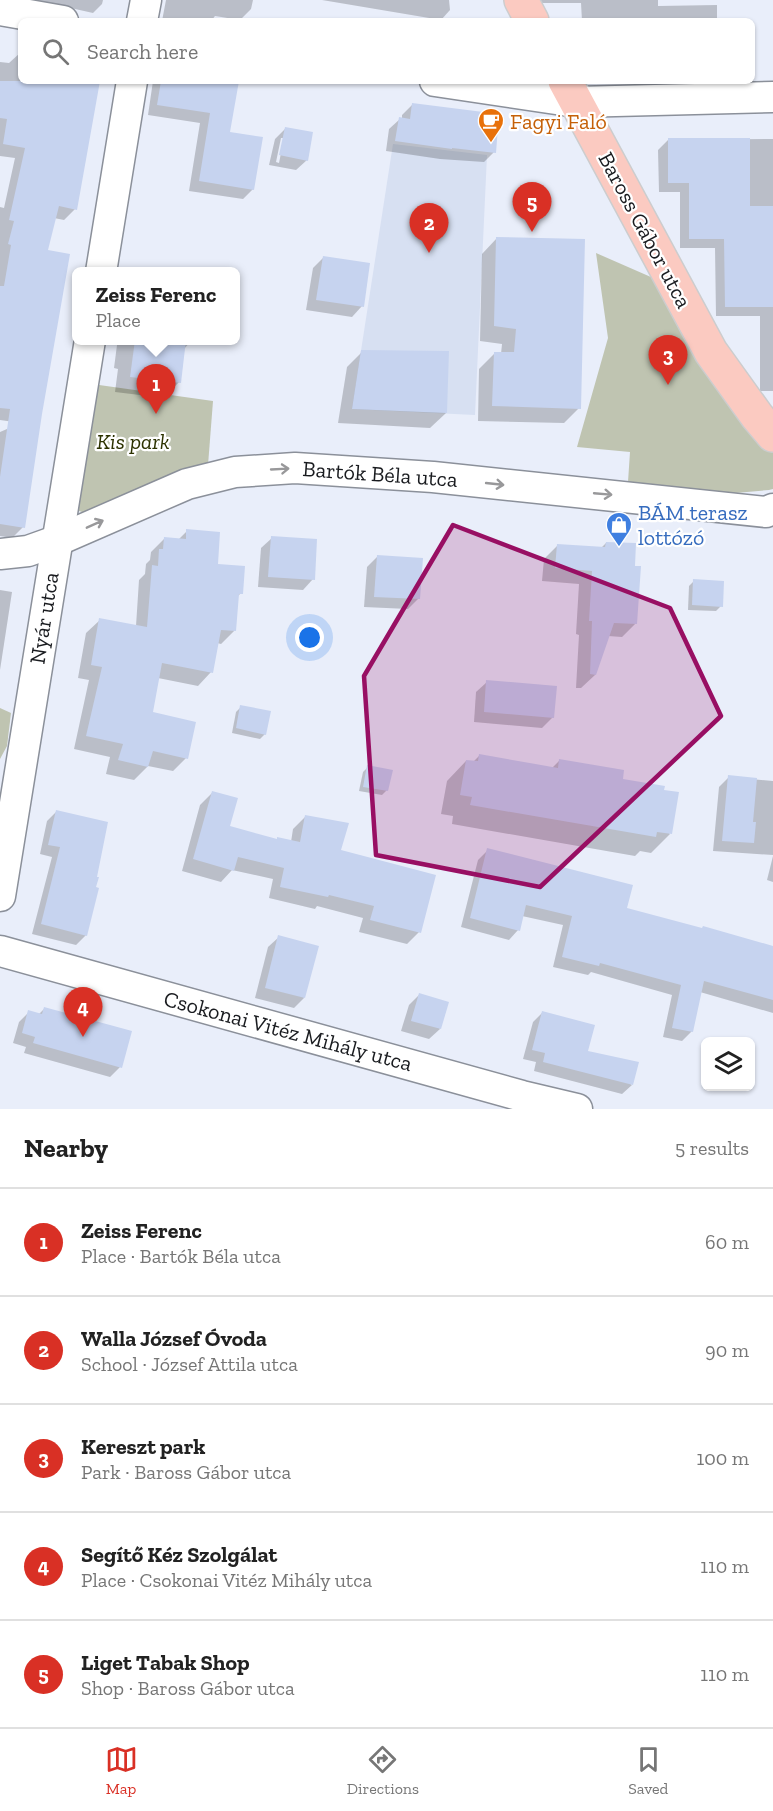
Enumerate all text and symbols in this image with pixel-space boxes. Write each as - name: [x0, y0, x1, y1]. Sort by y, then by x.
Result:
- search box: [18, 18, 755, 84]
- icon: search: [39, 35, 72, 68]
- text: Search here: [87, 38, 198, 65]
- cafe icon: Fagyi Faló: [476, 106, 506, 144]
- place label: Fagyi Faló: [510, 108, 607, 135]
- street label: Baross Gábor utca: [593, 147, 698, 313]
- pin: 5: [512, 182, 552, 232]
- pin: 2: [410, 204, 448, 253]
- popup: [72, 267, 240, 345]
- text: Zeiss Ferenc: [96, 281, 216, 308]
- text: Place: [96, 308, 141, 332]
- pin: 3: [648, 336, 688, 385]
- pin: 1: [136, 364, 176, 414]
- park label: Kis park: [96, 428, 170, 455]
- street label: Bartók Béla utca: [302, 455, 459, 493]
- one-way arrow: [270, 463, 290, 474]
- one-way arrow: [485, 478, 505, 489]
- one-way arrow: [593, 489, 612, 500]
- place label: BÁM terasz lottózó: [638, 499, 748, 551]
- shop icon: BÁM terasz lottózó: [604, 510, 634, 548]
- one-way arrow: [85, 518, 104, 529]
- street label: Nyár utca: [23, 570, 65, 666]
- your location: [295, 623, 324, 652]
- street label: Csokonai Vitéz Mihály utca: [161, 985, 415, 1077]
- pin: 4: [64, 988, 103, 1037]
- map controls: [701, 1037, 755, 1091]
- button: layers: [701, 1037, 755, 1091]
- text: Nearby: [24, 1132, 108, 1164]
- text: 5 results: [675, 1136, 749, 1160]
- text: Zeiss Ferenc: [81, 1217, 202, 1244]
- text: 1: [39, 1230, 48, 1254]
- text: 60 m: [705, 1230, 749, 1254]
- text: Place · Bartók Béla utca: [81, 1244, 281, 1268]
- text: Walla József Óvoda: [81, 1325, 267, 1352]
- text: 2: [38, 1338, 49, 1362]
- text: 90 m: [705, 1338, 749, 1362]
- text: School · József Attila utca: [81, 1352, 298, 1376]
- text: Kereszt park: [81, 1433, 205, 1460]
- text: 3: [38, 1446, 49, 1470]
- text: 100 m: [696, 1446, 749, 1470]
- text: Park · Baross Gábor utca: [81, 1460, 291, 1484]
- text: Segítő Kéz Szolgálat: [81, 1541, 277, 1568]
- text: 4: [38, 1554, 49, 1578]
- text: 110 m: [700, 1554, 749, 1578]
- text: Place · Csokonai Vitéz Mihály utca: [81, 1568, 372, 1592]
- text: Liget Tabak Shop: [81, 1649, 250, 1676]
- text: 5: [38, 1662, 49, 1686]
- text: 110 m: [700, 1662, 749, 1686]
- text: Shop · Baross Gábor utca: [81, 1676, 295, 1700]
- tab: Map: [105, 1743, 138, 1798]
- tab: Directions: [347, 1743, 419, 1798]
- tab: Saved: [628, 1743, 668, 1798]

